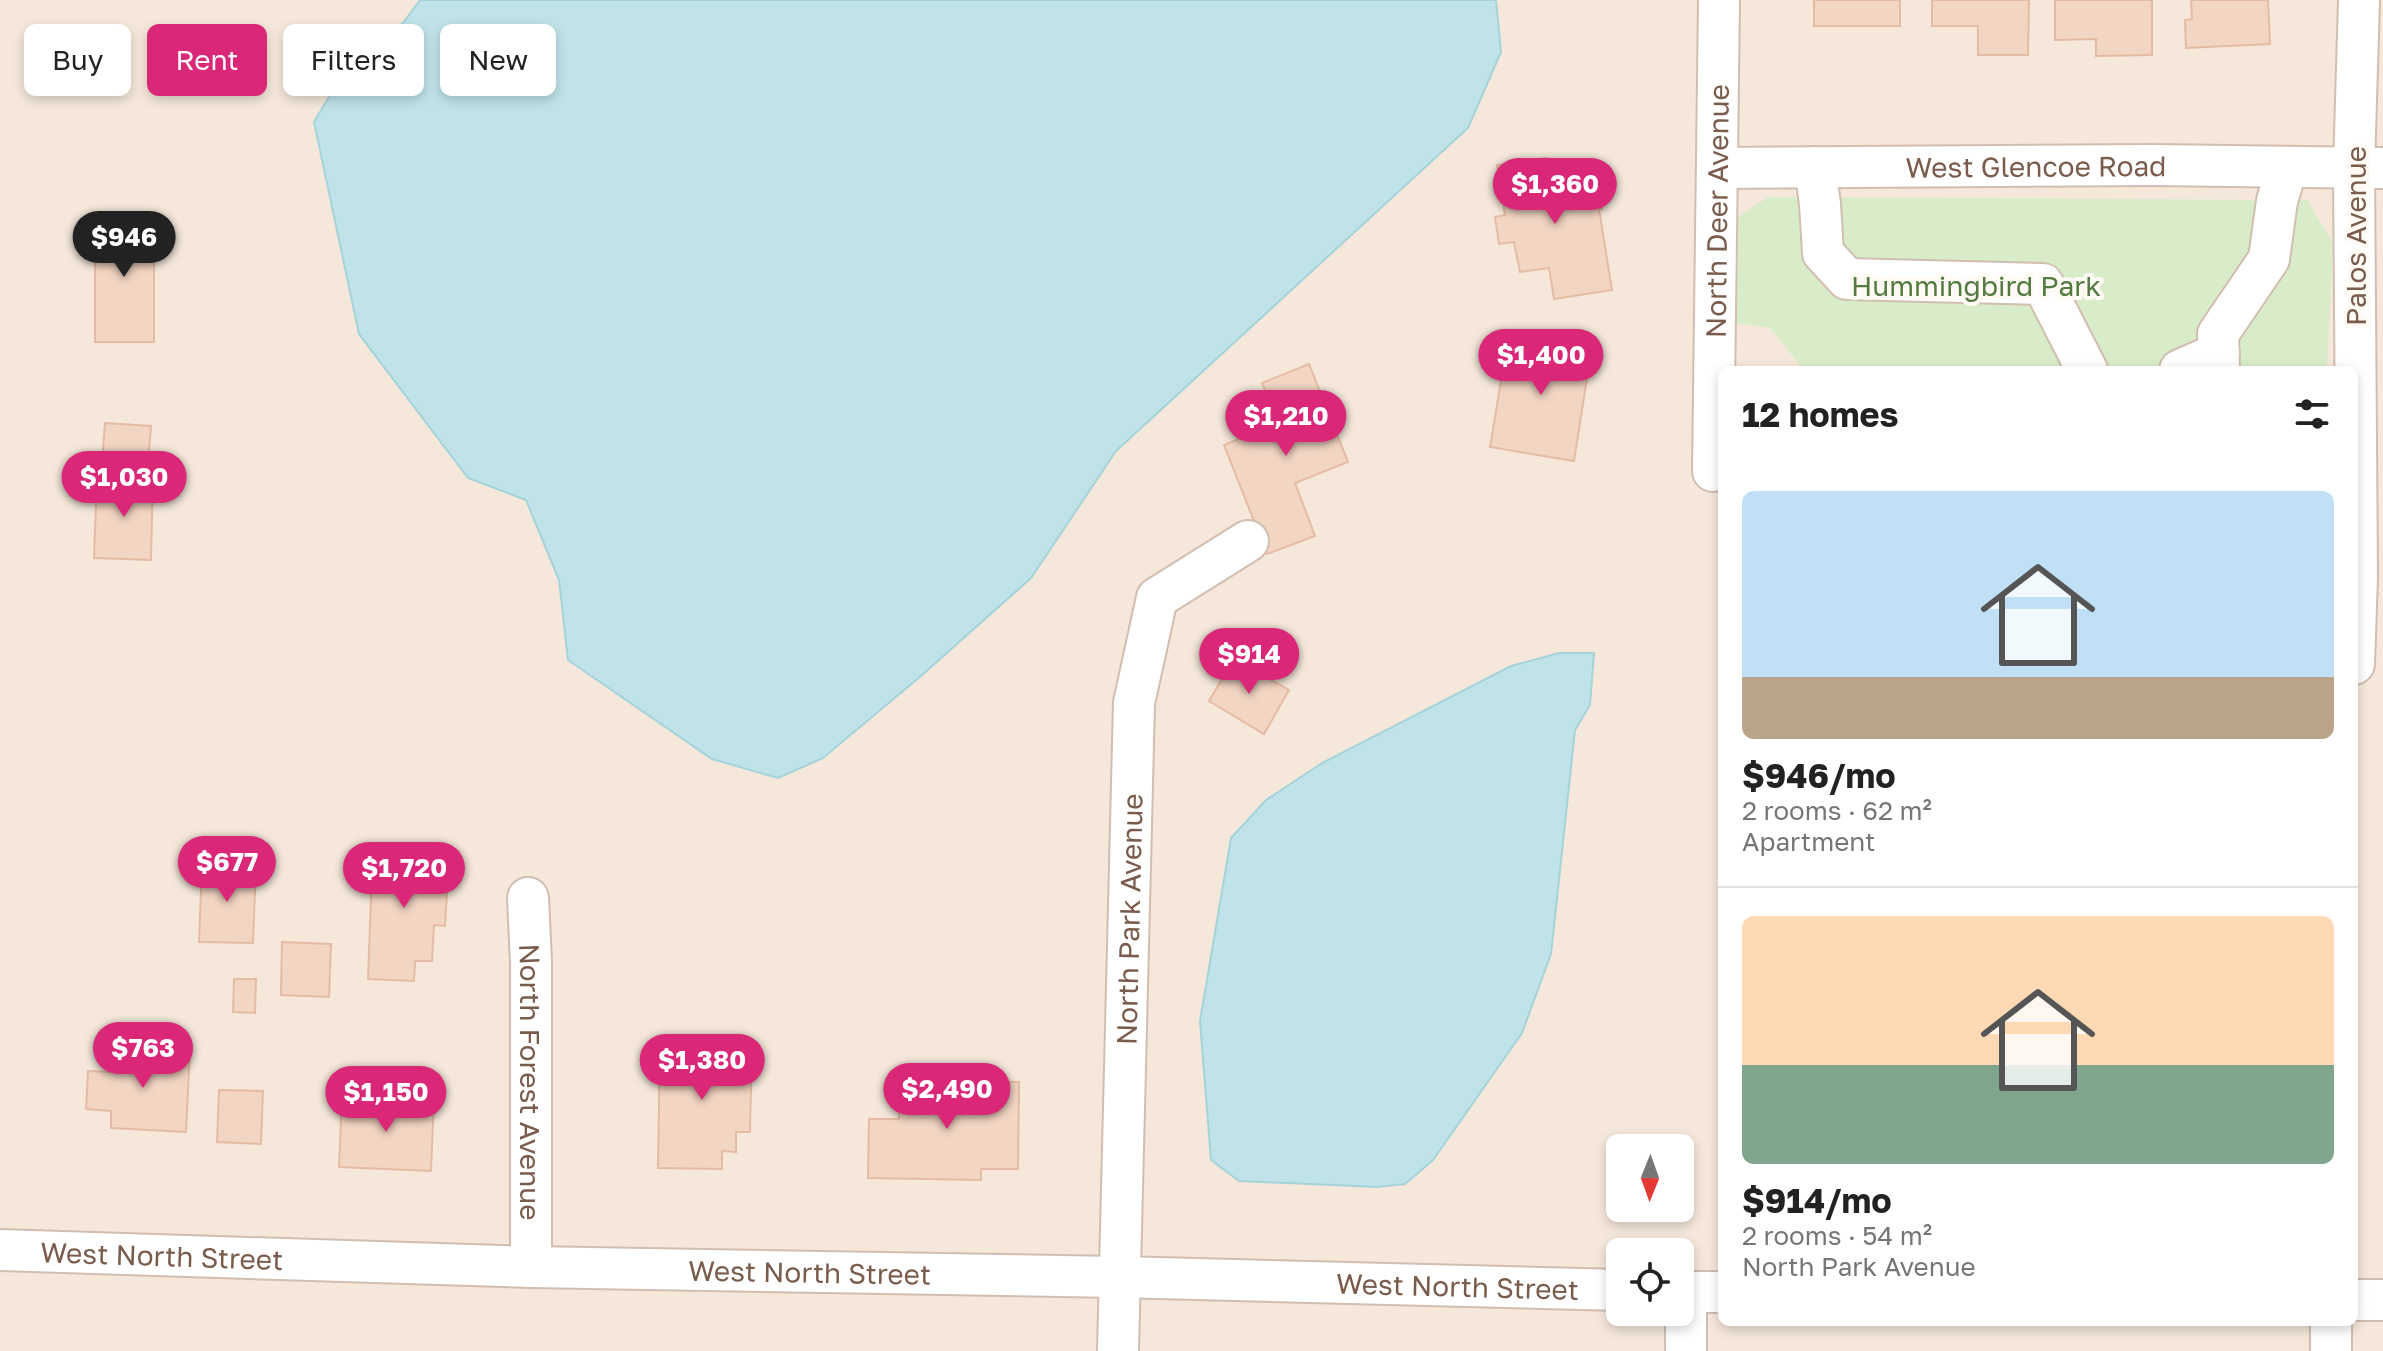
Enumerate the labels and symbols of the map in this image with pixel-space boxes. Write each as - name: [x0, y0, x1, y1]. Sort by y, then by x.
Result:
- street label: North Deer Avenue: [1698, 84, 1734, 338]
- street label: Palos Avenue: [2339, 146, 2372, 326]
- street label: West Glencoe Road: [1905, 148, 2167, 183]
- pin: $1,360: [1490, 158, 1620, 226]
- pin: $946: [77, 211, 171, 279]
- park label: Hummingbird Park: [1851, 269, 2101, 302]
- pin: $1,400: [1476, 329, 1606, 397]
- pin: $1,210: [1221, 390, 1351, 458]
- pin: $1,030: [59, 451, 189, 519]
- pin: $914: [1202, 628, 1296, 696]
- street label: North Park Avenue: [1109, 793, 1148, 1045]
- pin: $677: [180, 836, 274, 904]
- pin: $1,720: [339, 842, 469, 910]
- street label: North Forest Avenue: [514, 943, 548, 1220]
- pin: $763: [96, 1022, 190, 1090]
- pin: $1,380: [637, 1034, 767, 1102]
- pin: $2,490: [882, 1063, 1012, 1131]
- pin: $1,150: [321, 1066, 451, 1134]
- north arrow: [1606, 1134, 1694, 1222]
- street label: West North Street: [40, 1235, 284, 1276]
- street label: West North Street: [688, 1253, 931, 1290]
- street label: West North Street: [1336, 1266, 1579, 1305]

